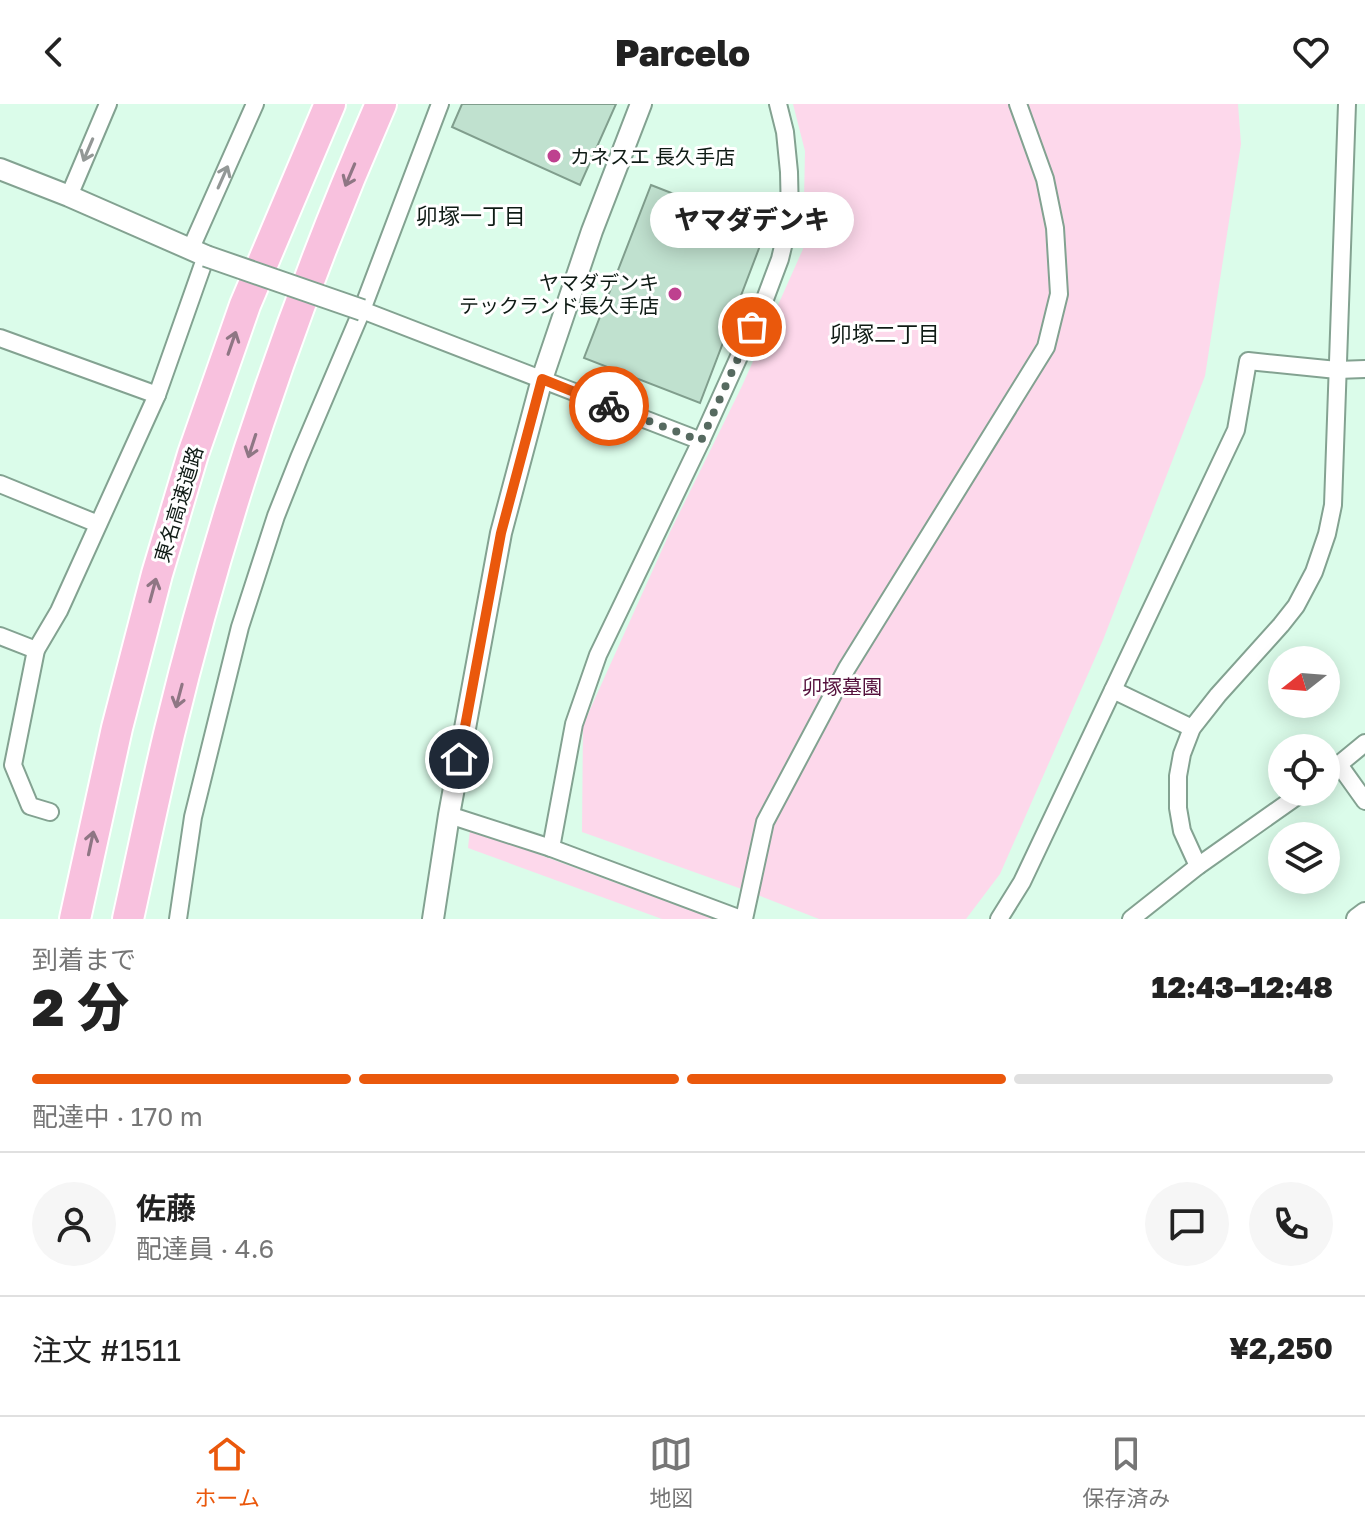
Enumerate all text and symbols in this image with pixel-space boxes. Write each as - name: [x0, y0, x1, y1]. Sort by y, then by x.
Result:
- icon: back: [32, 30, 76, 74]
- icon: heart: [1289, 30, 1333, 74]
- text: Parcelo: [615, 31, 750, 74]
- one-way arrow: [80, 137, 95, 162]
- place label: カネスエ 長久手店: [570, 144, 735, 168]
- marker: カネスエ 長久手店: [545, 147, 563, 165]
- one-way arrow: [342, 163, 357, 187]
- one-way arrow: [216, 165, 231, 189]
- callout: ヤマダデンキ: [650, 191, 854, 247]
- district label: 卯塚一丁目: [416, 202, 526, 229]
- text: ヤマダデンキ: [674, 204, 830, 235]
- place label: ヤマダデンキ テックランド長久手店: [459, 270, 659, 317]
- marker: ヤマダデンキ テックランド長久手店: [666, 285, 684, 303]
- pin: [718, 293, 786, 361]
- icon: bag: [730, 305, 774, 349]
- district label: 卯塚二丁目: [830, 320, 940, 347]
- one-way arrow: [225, 330, 240, 355]
- courier: [569, 366, 649, 446]
- icon: bike: [587, 384, 631, 428]
- one-way arrow: [243, 433, 258, 458]
- street label: 東名高速道路: [149, 443, 207, 565]
- one-way arrow: [146, 578, 161, 604]
- north arrow: [1268, 646, 1340, 718]
- map controls: [1268, 646, 1340, 894]
- park label: 卯塚墓園: [802, 674, 882, 698]
- one-way arrow: [171, 682, 186, 708]
- pin: [425, 725, 493, 793]
- button: locate: [1268, 734, 1340, 806]
- icon: home: [437, 737, 481, 781]
- button: layers: [1268, 822, 1340, 894]
- one-way arrow: [84, 830, 99, 856]
- text: 到着まで: [32, 944, 136, 975]
- text: 12:43–12:48: [1152, 969, 1333, 1005]
- text: 2 分: [32, 975, 129, 1037]
- text: 配達中 · 170 m: [32, 1101, 203, 1132]
- button: person: [32, 1182, 116, 1266]
- button: chat: [1145, 1182, 1229, 1266]
- button: phone: [1249, 1182, 1333, 1266]
- text: 佐藤: [136, 1190, 196, 1226]
- text: 配達員 · 4.6: [136, 1233, 274, 1264]
- text: ¥2,250: [1229, 1330, 1333, 1366]
- text: 注文 #1511: [32, 1332, 181, 1368]
- tab: ホーム: [195, 1432, 260, 1512]
- tab: 地図: [649, 1432, 693, 1512]
- tab: 保存済み: [1082, 1432, 1170, 1512]

